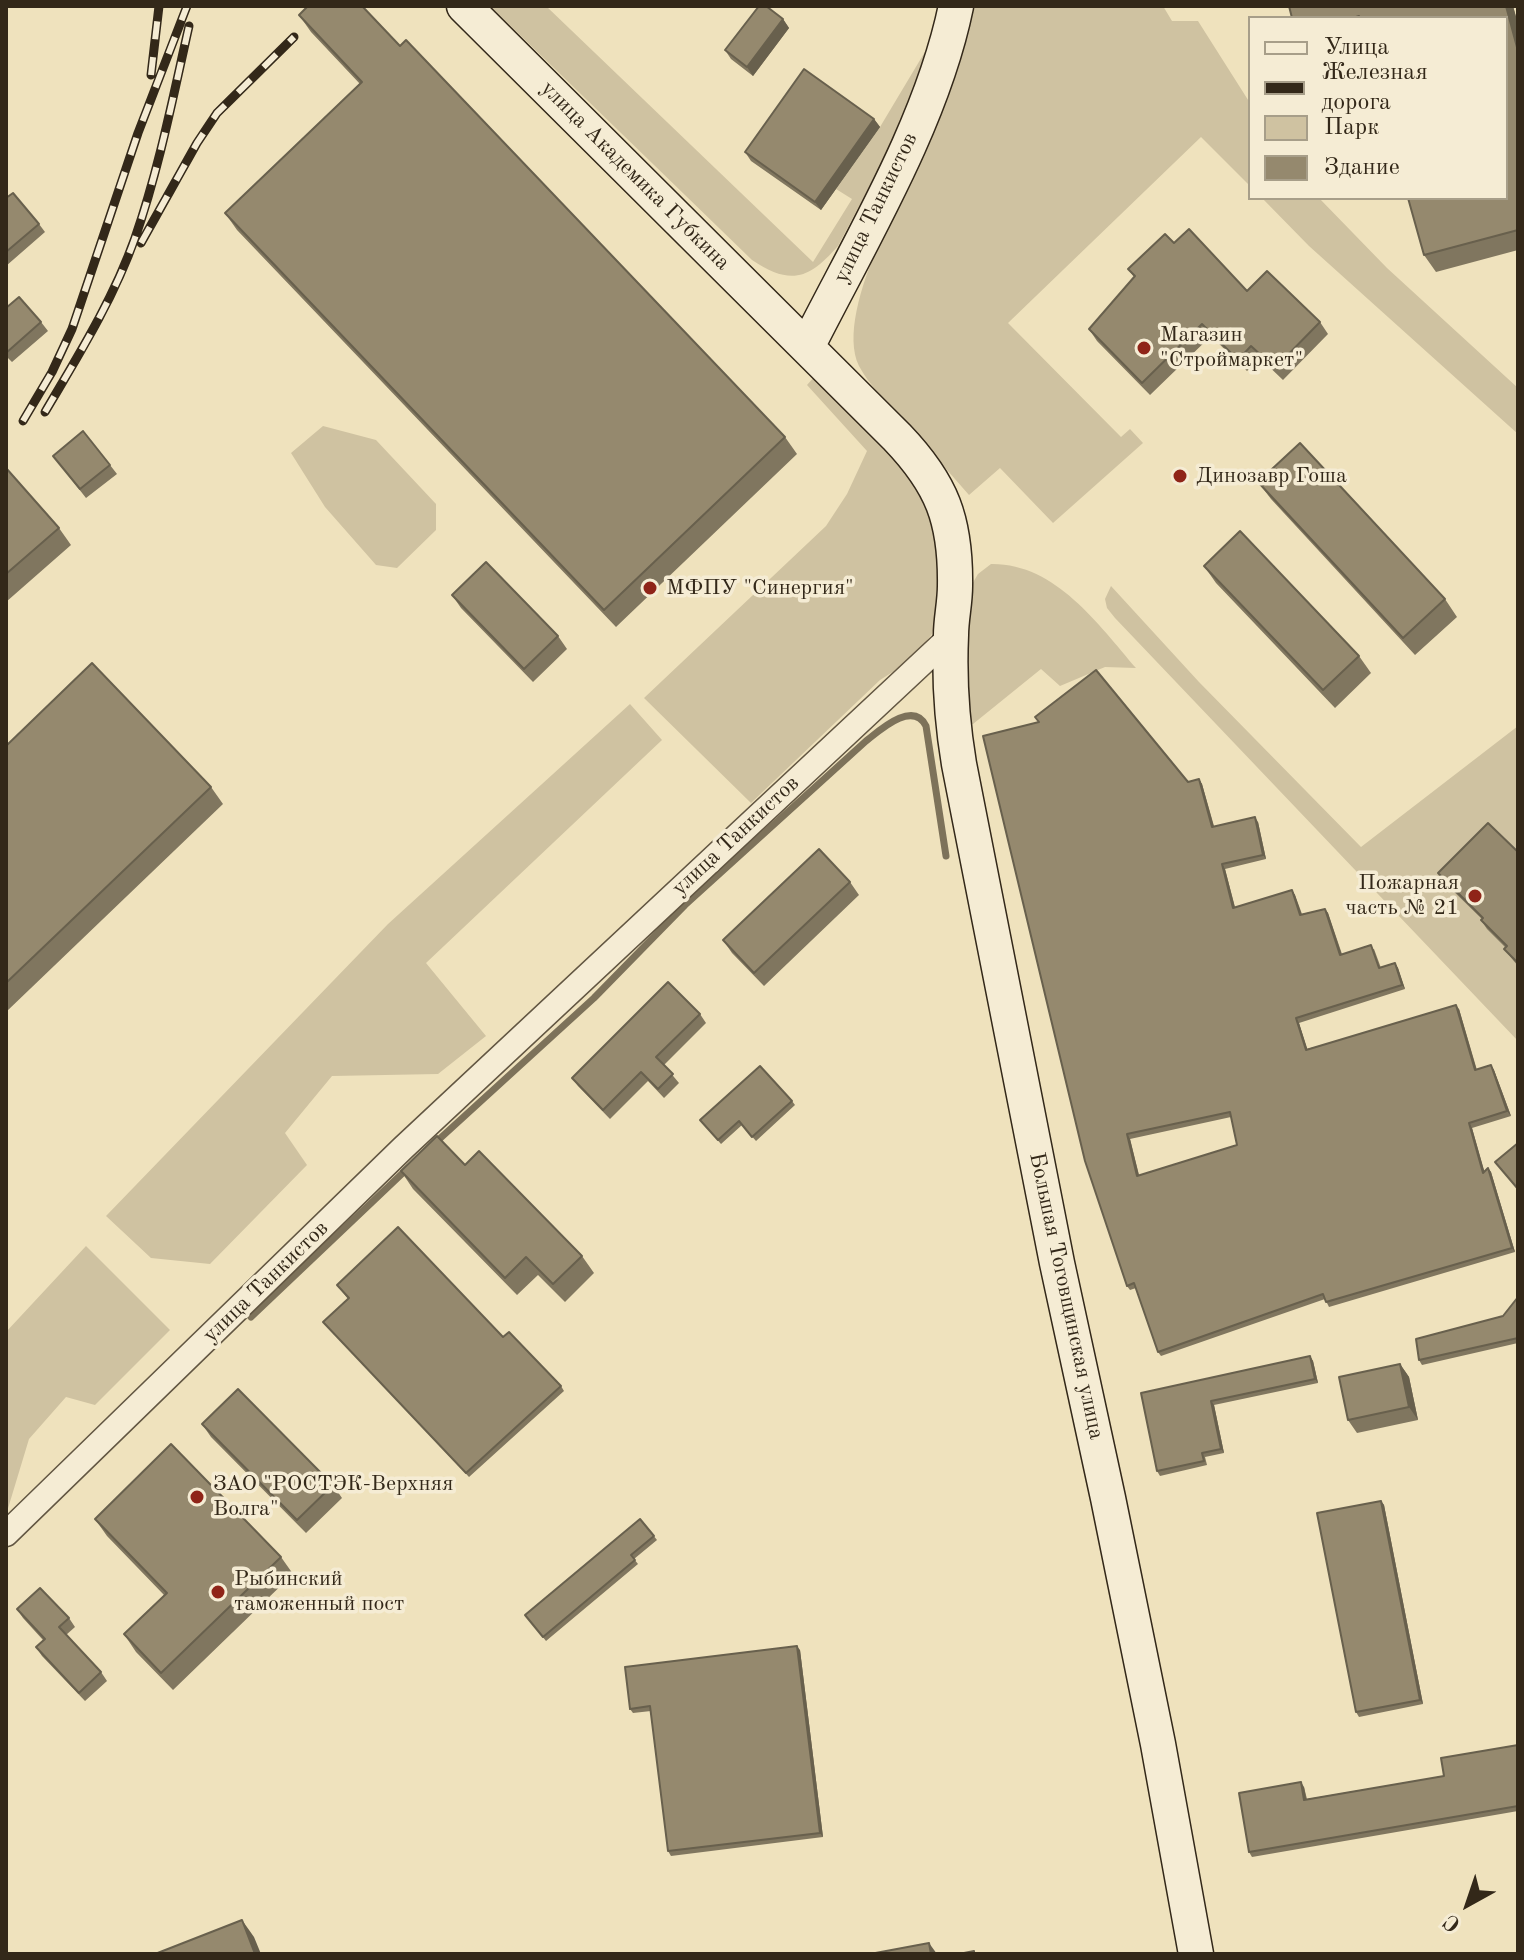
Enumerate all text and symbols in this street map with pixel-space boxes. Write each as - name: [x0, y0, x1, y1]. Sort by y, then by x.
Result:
- legend: [1248, 16, 1508, 200]
- text: Улица: [1324, 36, 1389, 60]
- text: Железная дорога: [1321, 61, 1428, 115]
- street label: улица Академика Губкина: [535, 76, 735, 276]
- text: Парк: [1324, 116, 1379, 140]
- street label: улица Танкистов: [828, 128, 924, 288]
- text: Здание: [1324, 156, 1400, 180]
- place label: Магазин "Строймаркет": [1160, 322, 1303, 374]
- marker: Магазин "Строймаркет": [1135, 339, 1153, 357]
- place label: Динозавр Гоша: [1196, 463, 1347, 489]
- marker: Динозавр Гоша: [1171, 467, 1189, 485]
- place label: МФПУ "Синергия": [666, 575, 854, 601]
- marker: МФПУ "Синергия": [641, 579, 659, 597]
- street label: улица Танкистов: [667, 770, 805, 902]
- place label: Пожарная часть № 21: [1346, 870, 1459, 922]
- marker: Пожарная часть № 21: [1466, 887, 1484, 905]
- street label: Большая Тоговщинская улица: [1023, 1150, 1109, 1442]
- street label: улица Танкистов: [198, 1215, 334, 1349]
- place label: ЗАО "РОСТЭК-Верхняя Волга": [213, 1471, 453, 1522]
- marker: ЗАО "РОСТЭК-Верхняя Волга": [188, 1488, 206, 1506]
- place label: Рыбинский таможенный пост: [234, 1566, 404, 1618]
- marker: Рыбинский таможенный пост: [209, 1583, 227, 1601]
- north arrow: [1428, 1864, 1508, 1944]
- text: С: [1440, 1909, 1465, 1935]

